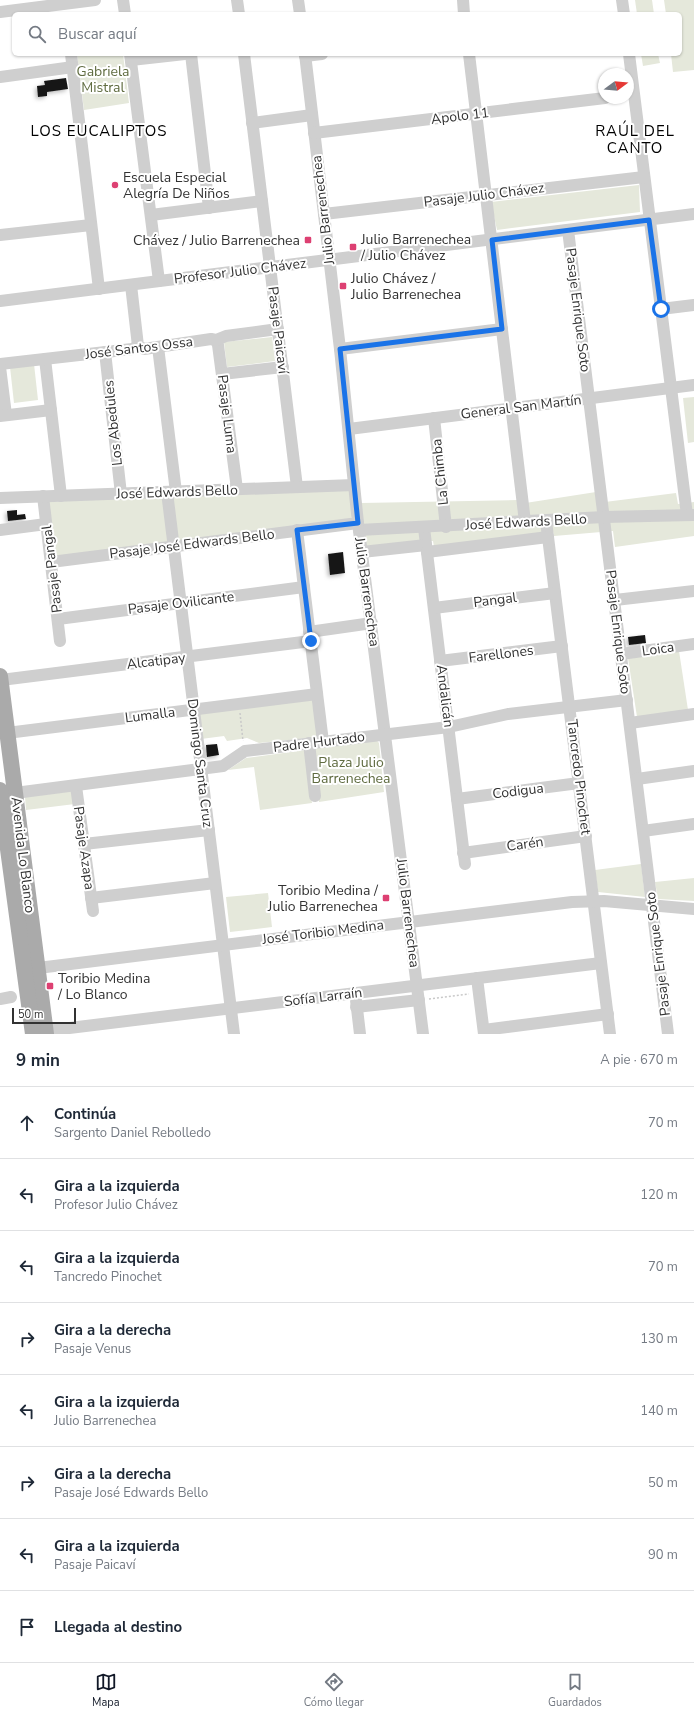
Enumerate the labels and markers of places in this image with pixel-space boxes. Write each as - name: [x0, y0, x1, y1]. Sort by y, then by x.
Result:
- place label: Escuela Especial Alegría De Niños: [123, 168, 230, 203]
- marker: Escuela Especial Alegría De Niños: [110, 180, 120, 190]
- place label: Julio Barrenechea / Julio Chávez: [360, 230, 471, 265]
- place label: Chávez / Julio Barrenechea: [133, 231, 300, 250]
- marker: Chávez / Julio Barrenechea: [303, 235, 313, 245]
- marker: Julio Barrenechea / Julio Chávez: [348, 242, 358, 252]
- place label: Julio Chávez / Julio Barrenechea: [350, 269, 461, 304]
- marker: Julio Chávez / Julio Barrenechea: [338, 281, 348, 291]
- place label: Toribio Medina / Julio Barrenechea: [267, 881, 379, 916]
- marker: Toribio Medina / Julio Barrenechea: [381, 893, 391, 903]
- place label: Toribio Medina / Lo Blanco: [57, 969, 150, 1004]
- marker: Toribio Medina / Lo Blanco: [45, 981, 55, 991]

